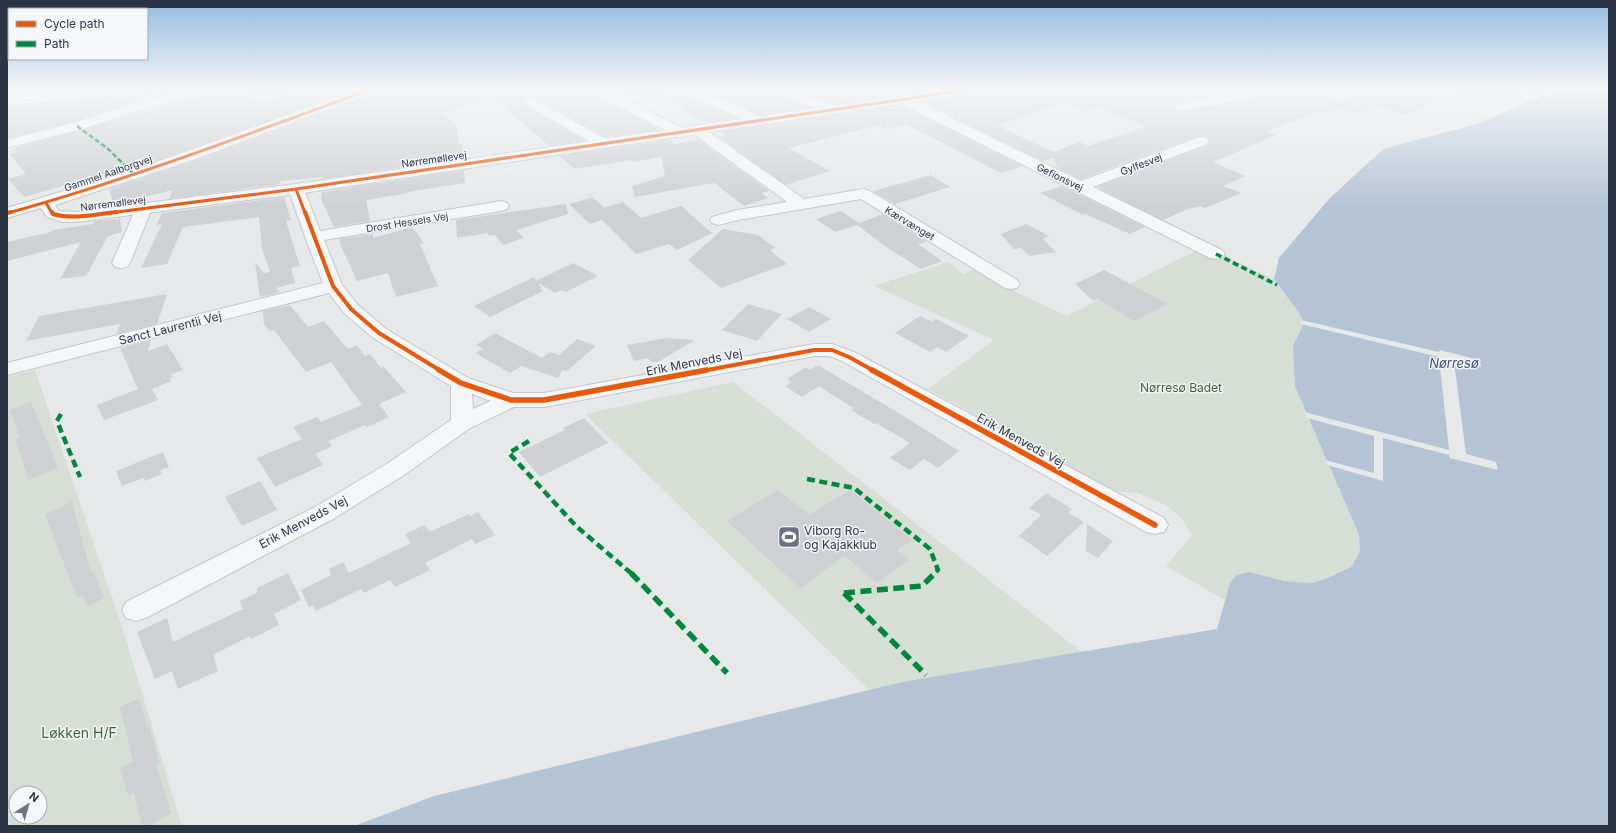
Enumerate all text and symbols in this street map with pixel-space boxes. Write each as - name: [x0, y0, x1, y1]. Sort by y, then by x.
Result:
- legend: [8, 8, 148, 60]
- text: Cycle path: [44, 16, 105, 31]
- text: Path: [44, 36, 69, 51]
- street label: Nørremøllevej: [401, 148, 467, 170]
- street label: Gylfesvej: [1118, 151, 1164, 177]
- street label: Gammel Aalborgvej: [62, 152, 154, 194]
- street label: Gefionsvej: [1035, 161, 1085, 193]
- street label: Nørremøllevej: [80, 193, 146, 213]
- street label: Kærvænget: [883, 204, 938, 243]
- street label: Drost Hessels Vej: [365, 210, 449, 234]
- street label: Sanct Laurentii Vej: [117, 308, 223, 348]
- street label: Erik Menveds Vej: [645, 345, 743, 379]
- water label: Nørresø: [1429, 355, 1479, 371]
- park label: Nørresø Badet: [1140, 380, 1222, 395]
- street label: Erik Menveds Vej: [975, 410, 1067, 470]
- street label: Erik Menveds Vej: [256, 492, 350, 552]
- place label: Viborg Ro- og Kajakklub: [804, 523, 877, 552]
- sports icon: Viborg Ro- og Kajakklub: [776, 524, 802, 550]
- park label: Løkken H/F: [41, 724, 117, 741]
- north arrow: [8, 785, 48, 825]
- text: N: [26, 789, 42, 805]

